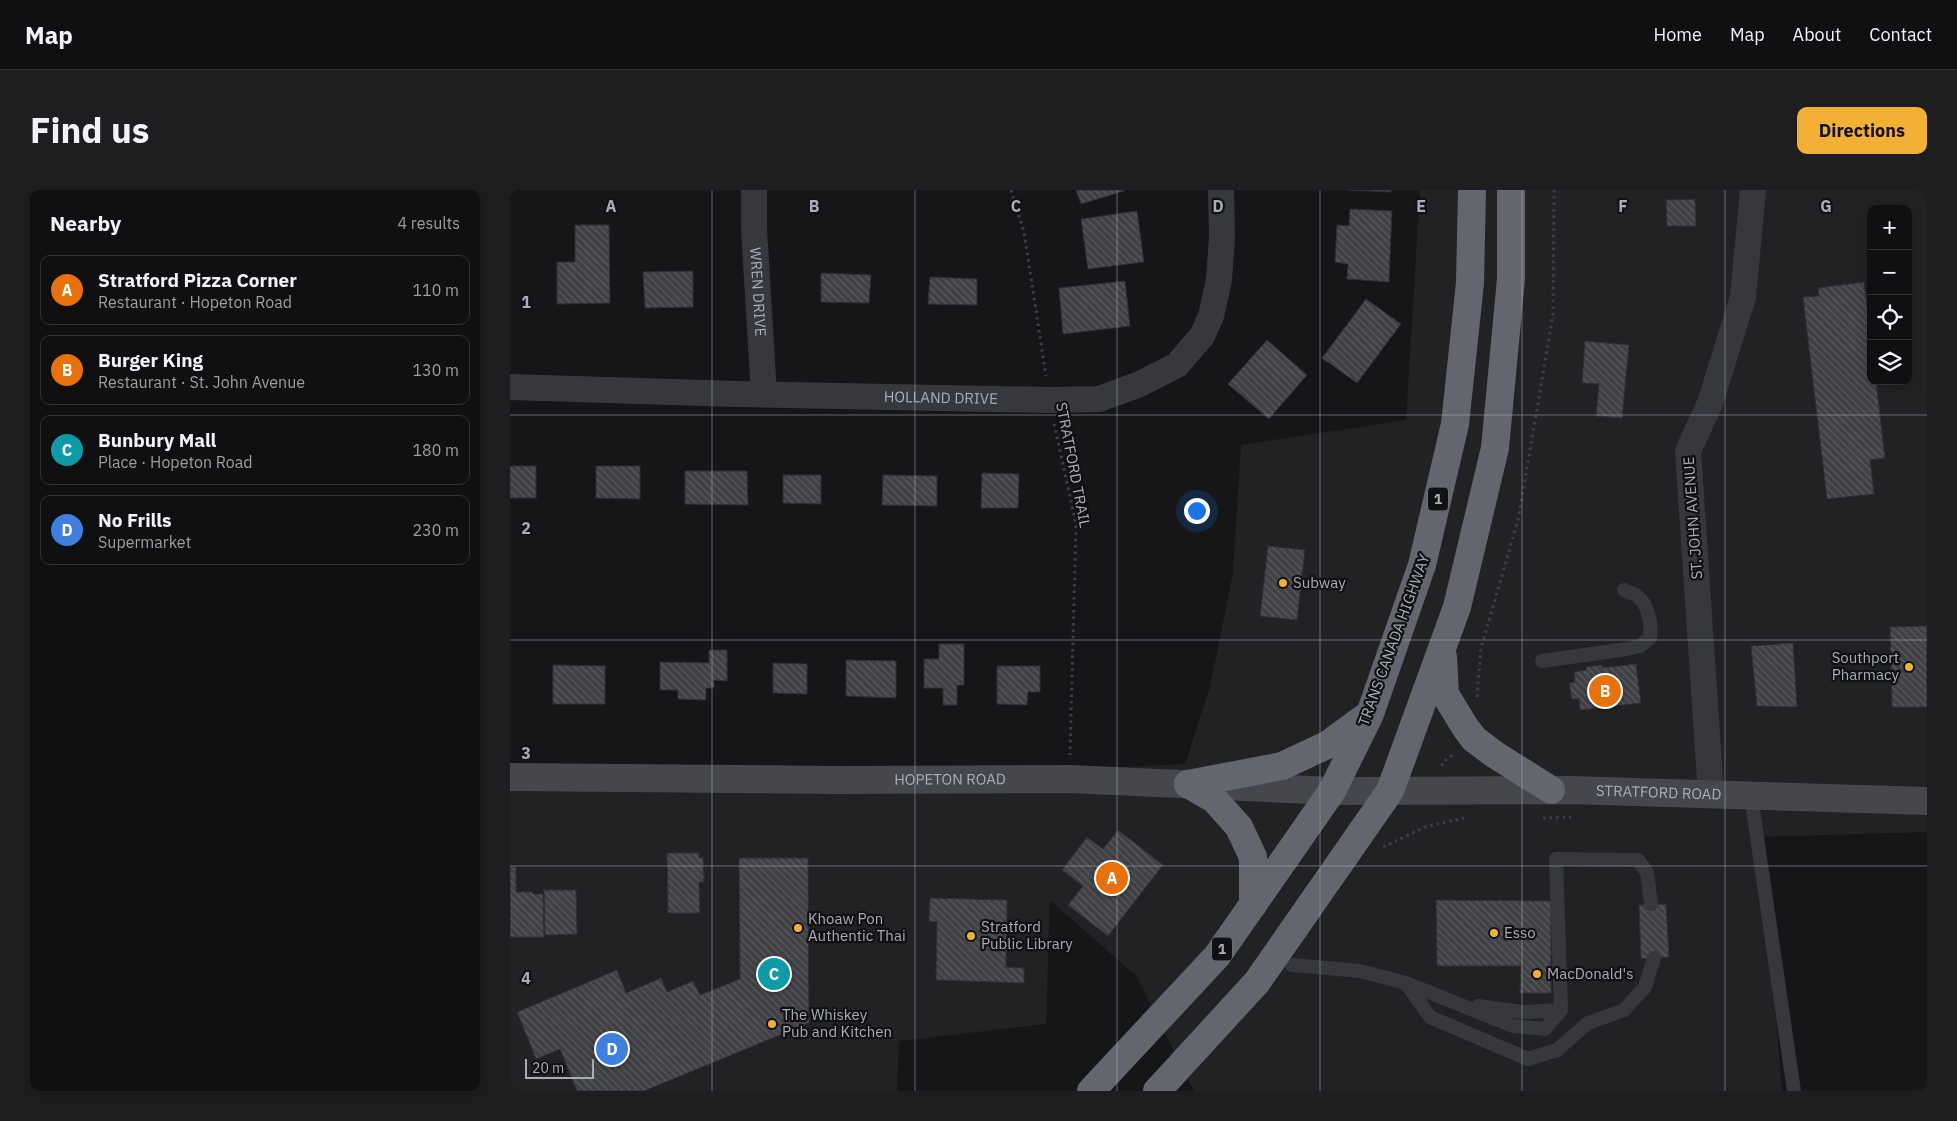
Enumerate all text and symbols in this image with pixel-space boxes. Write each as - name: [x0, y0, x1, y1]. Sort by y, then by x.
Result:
- text: Map: [25, 19, 73, 51]
- text: Home: [1654, 23, 1702, 46]
- text: Map: [1730, 23, 1765, 46]
- text: About: [1793, 23, 1841, 46]
- text: Contact: [1869, 23, 1932, 46]
- text: Find us: [30, 107, 149, 153]
- button: Directions: [1797, 107, 1927, 154]
- text: A: [606, 196, 617, 216]
- text: B: [809, 196, 820, 216]
- text: C: [1011, 196, 1021, 216]
- text: D: [1212, 196, 1224, 216]
- text: E: [1416, 196, 1426, 216]
- text: F: [1618, 196, 1628, 216]
- text: G: [1820, 196, 1832, 216]
- map controls: [1867, 205, 1912, 385]
- button: +: [1867, 205, 1912, 250]
- text: Nearby: [50, 209, 121, 237]
- text: 4 results: [397, 213, 460, 233]
- street label: WREN DRIVE: [746, 247, 770, 337]
- button: −: [1867, 250, 1912, 295]
- text: Stratford Pizza Corner: [98, 268, 297, 292]
- text: A: [62, 280, 72, 300]
- text: 110 m: [412, 280, 459, 300]
- text: Restaurant · Hopeton Road: [98, 292, 292, 312]
- text: 1: [521, 292, 531, 312]
- button: locate: [1867, 295, 1912, 340]
- button: layers: [1867, 340, 1912, 385]
- text: Burger King: [98, 348, 203, 372]
- text: B: [62, 360, 72, 380]
- text: 130 m: [412, 360, 459, 380]
- text: Restaurant · St. John Avenue: [98, 372, 305, 392]
- street label: HOLLAND DRIVE: [884, 387, 998, 408]
- street label: STRATFORD TRAIL: [1052, 401, 1095, 530]
- text: Bunbury Mall: [98, 428, 216, 452]
- text: C: [62, 440, 72, 460]
- text: 180 m: [412, 440, 459, 460]
- text: Place · Hopeton Road: [98, 452, 253, 472]
- street label: ST. JOHN AVENUE: [1679, 456, 1706, 580]
- road number: 1: [1428, 488, 1448, 510]
- your location: [1184, 498, 1210, 524]
- text: No Frills: [98, 508, 172, 532]
- text: 2: [521, 518, 531, 538]
- text: D: [61, 520, 73, 540]
- text: 230 m: [412, 520, 459, 540]
- text: Supermarket: [98, 532, 191, 552]
- street label: TRANS CANADA HIGHWAY: [1354, 551, 1434, 728]
- place label: Subway: [1293, 573, 1346, 592]
- marker: Subway: [1277, 577, 1289, 589]
- place label: Southport Pharmacy: [1832, 648, 1900, 684]
- marker: Southport Pharmacy: [1903, 661, 1915, 673]
- pin: B: [1589, 672, 1621, 710]
- text: 3: [521, 743, 531, 763]
- street label: HOPETON ROAD: [894, 769, 1006, 789]
- street label: STRATFORD ROAD: [1596, 781, 1722, 804]
- pin: A: [1096, 859, 1128, 897]
- place label: Khoaw Pon Authentic Thai: [808, 909, 906, 945]
- place label: Stratford Public Library: [981, 917, 1073, 953]
- marker: Khoaw Pon Authentic Thai: [792, 922, 804, 934]
- place label: Esso: [1504, 923, 1536, 942]
- marker: Esso: [1488, 927, 1500, 939]
- marker: Stratford Public Library: [965, 930, 977, 942]
- road number: 1: [1212, 938, 1232, 961]
- pin: C: [758, 955, 790, 993]
- place label: MacDonald's: [1547, 964, 1633, 983]
- text: 4: [521, 968, 531, 988]
- marker: MacDonald's: [1531, 968, 1543, 980]
- place label: The Whiskey Pub and Kitchen: [782, 1005, 892, 1041]
- marker: The Whiskey Pub and Kitchen: [766, 1018, 778, 1030]
- pin: D: [596, 1030, 628, 1068]
- scale bar: [525, 1056, 594, 1079]
- text: 20 m: [532, 1059, 564, 1077]

